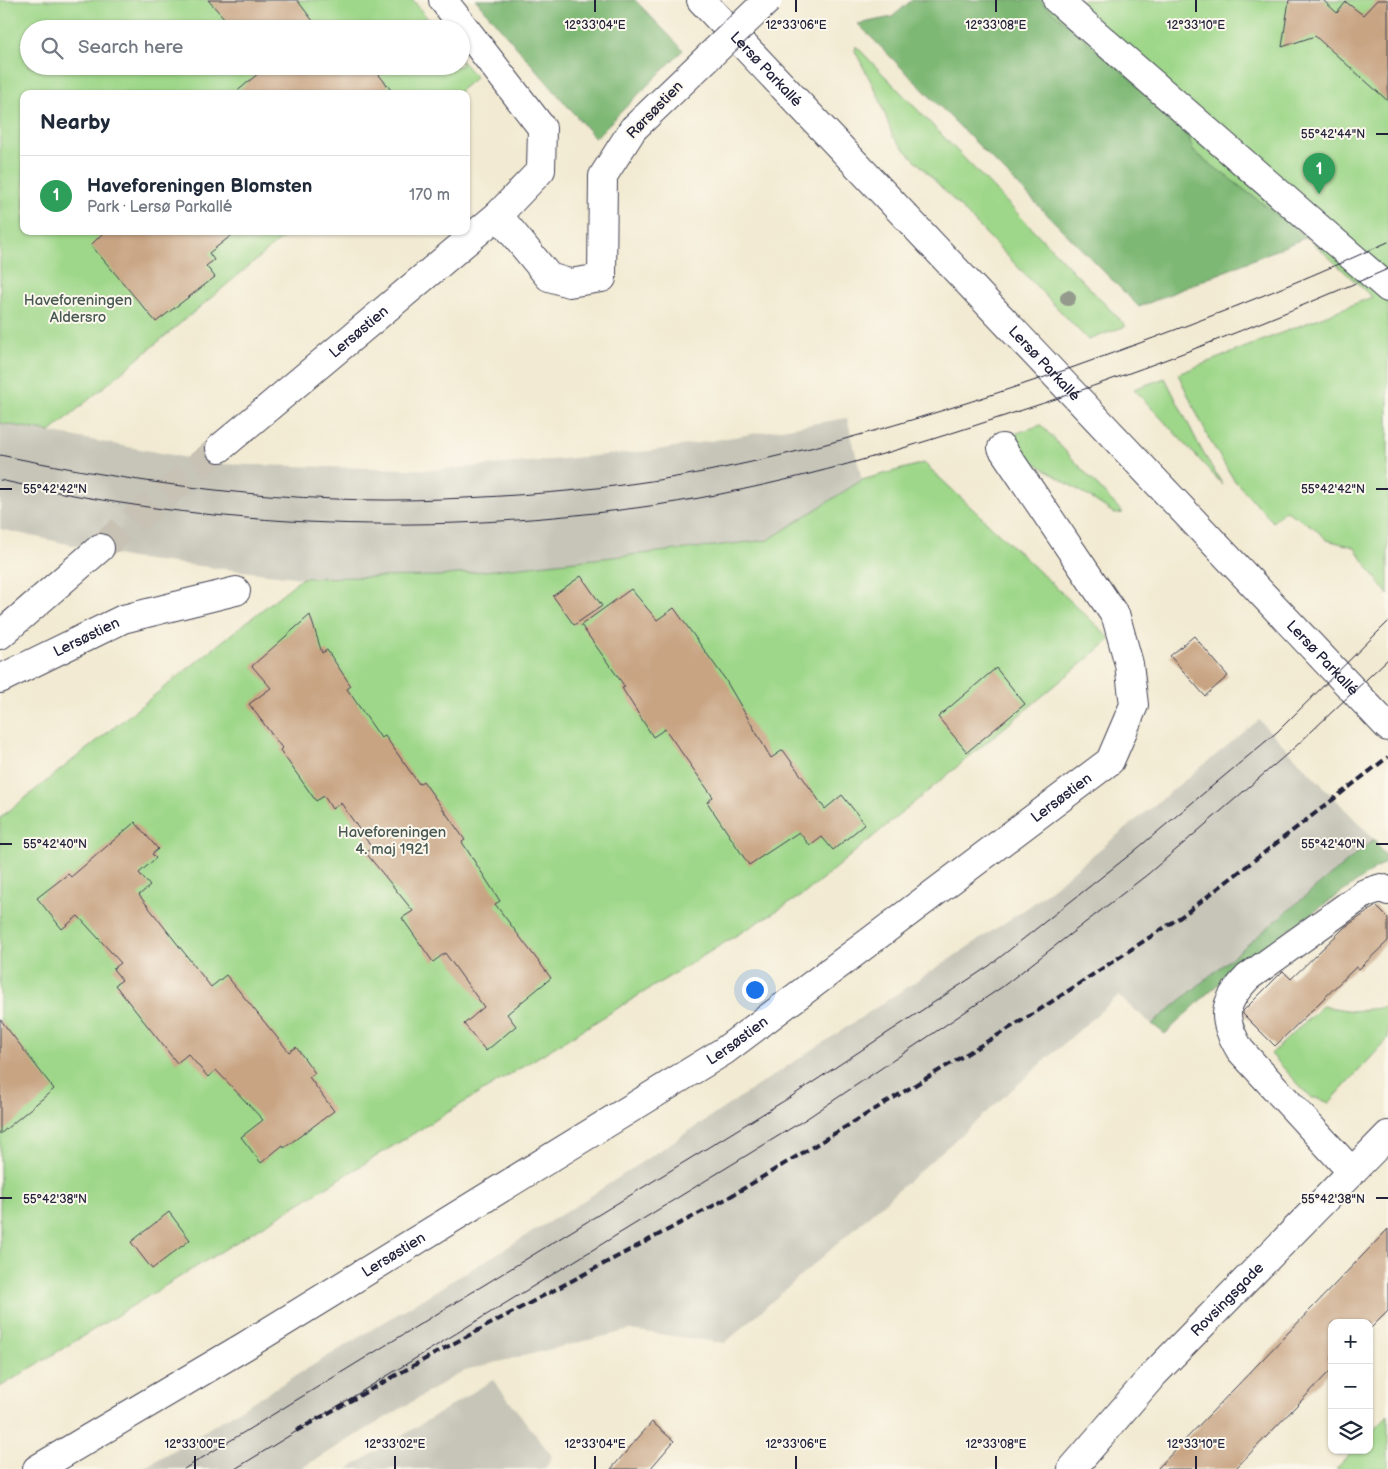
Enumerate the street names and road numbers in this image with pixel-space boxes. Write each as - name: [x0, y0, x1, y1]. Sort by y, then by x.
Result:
- street label: Lersø Parkallé: [726, 27, 806, 111]
- street label: Rørsøstien: [623, 77, 687, 143]
- street label: Lersøstien: [325, 302, 392, 362]
- street label: Lersø Parkallé: [1004, 322, 1084, 405]
- street label: Lersøstien: [50, 613, 123, 661]
- street label: Lersø Parkallé: [1283, 616, 1363, 699]
- street label: Lersøstien: [1027, 769, 1095, 827]
- street label: Lersøstien: [703, 1012, 772, 1069]
- street label: Lersøstien: [358, 1228, 429, 1281]
- street label: Rovsingsgade: [1187, 1258, 1268, 1340]

